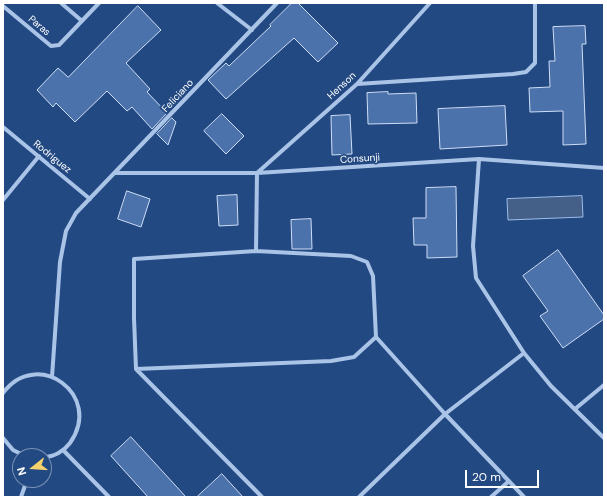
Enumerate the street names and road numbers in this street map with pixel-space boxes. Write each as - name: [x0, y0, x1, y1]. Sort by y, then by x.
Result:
- street label: Paras: [26, 13, 52, 39]
- street label: Henson: [325, 70, 359, 102]
- street label: Feliciano: [160, 77, 196, 115]
- street label: Rodriguez: [31, 138, 73, 176]
- street label: Consunji: [340, 152, 380, 166]

